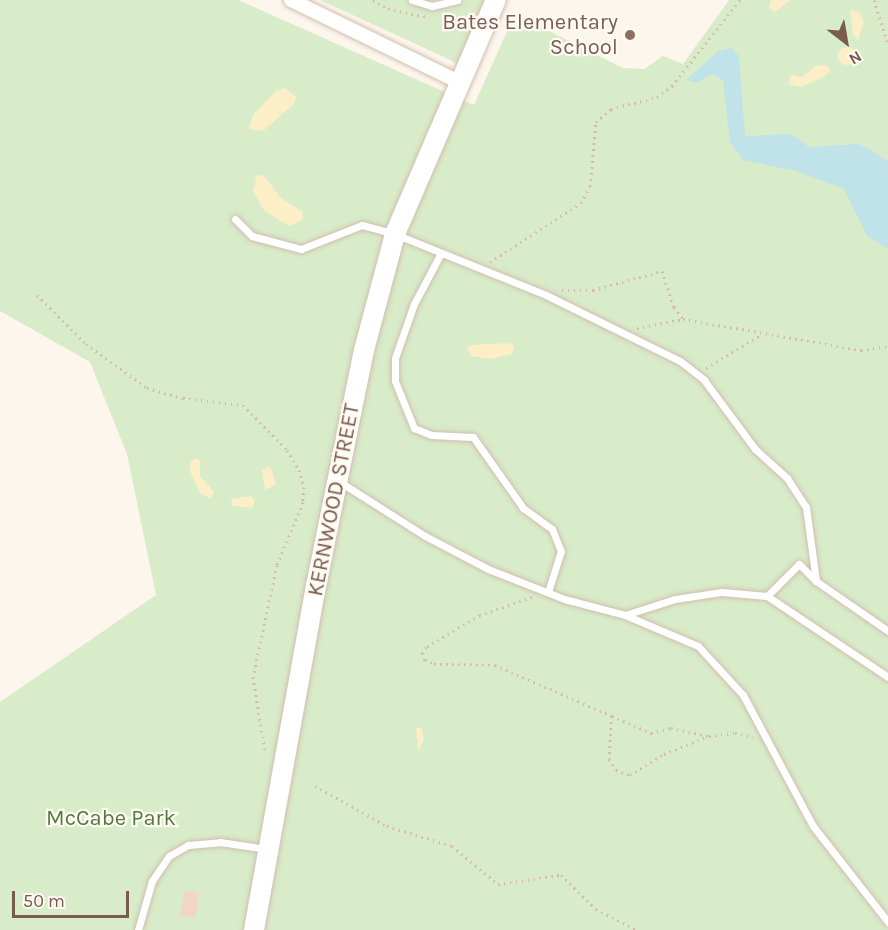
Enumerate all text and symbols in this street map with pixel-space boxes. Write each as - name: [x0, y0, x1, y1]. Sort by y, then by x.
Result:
- place label: Bates Elementary School: [442, 9, 618, 60]
- north arrow: [816, 12, 876, 72]
- marker: Bates Elementary School: [623, 28, 637, 42]
- text: N: [846, 47, 865, 69]
- street label: KERNWOOD STREET: [302, 401, 366, 599]
- park label: McCabe Park: [46, 806, 176, 832]
- scale bar: [15, 879, 132, 917]
- text: 50 m: [23, 890, 65, 912]

